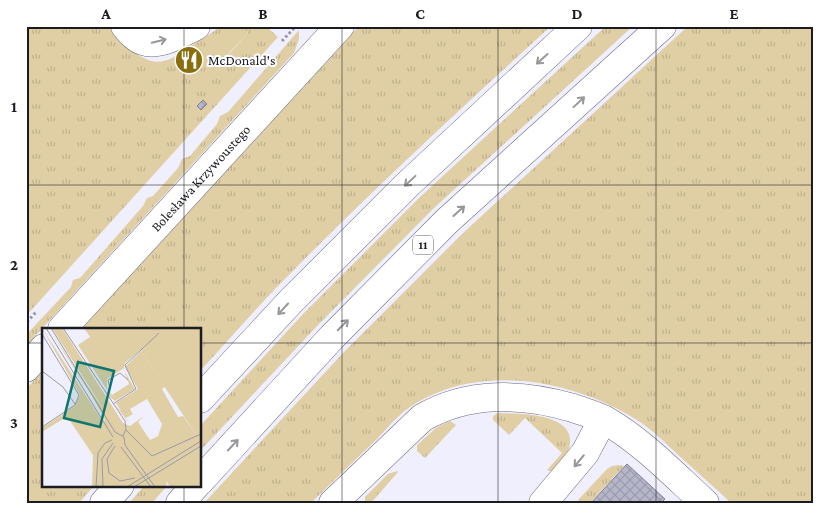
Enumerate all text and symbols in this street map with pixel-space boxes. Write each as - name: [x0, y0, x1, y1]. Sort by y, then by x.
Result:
- text: A: [100, 5, 111, 22]
- text: B: [258, 5, 268, 22]
- text: C: [415, 5, 425, 22]
- text: D: [571, 5, 583, 22]
- text: E: [729, 5, 739, 22]
- one-way arrow: [150, 36, 166, 45]
- restaurant icon: McDonald's: [174, 45, 204, 75]
- place label: McDonald's: [208, 52, 275, 68]
- one-way arrow: [536, 53, 549, 65]
- one-way arrow: [573, 96, 586, 108]
- text: 1: [11, 98, 17, 115]
- street label: Bolesława Krzywoustego: [148, 121, 254, 235]
- one-way arrow: [404, 175, 417, 187]
- one-way arrow: [452, 205, 465, 217]
- road number: 11: [413, 236, 433, 254]
- text: 2: [10, 256, 18, 273]
- one-way arrow: [277, 303, 289, 315]
- one-way arrow: [337, 320, 349, 332]
- inset map: [42, 328, 201, 486]
- text: 3: [10, 414, 18, 431]
- one-way arrow: [227, 438, 239, 451]
- one-way arrow: [573, 454, 584, 467]

